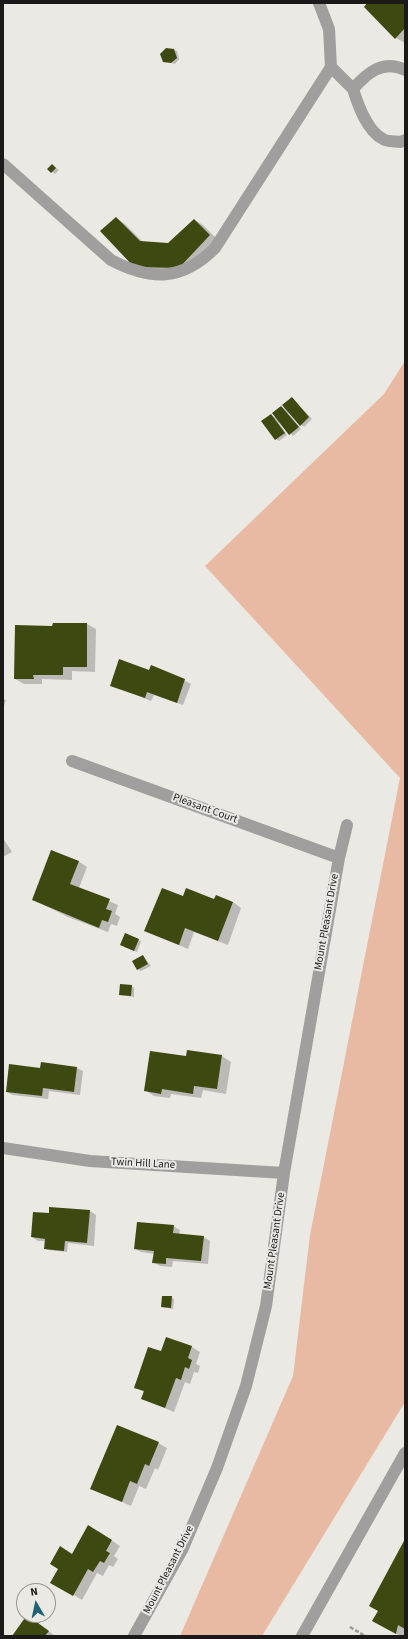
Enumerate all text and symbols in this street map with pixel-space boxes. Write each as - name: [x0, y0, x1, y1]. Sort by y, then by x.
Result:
- street label: Pleasant Court: [171, 791, 239, 827]
- street label: Mount Pleasant Drive: [312, 873, 342, 971]
- street label: Twin Hill Lane: [110, 1156, 176, 1172]
- street label: Mount Pleasant Drive: [262, 1192, 288, 1290]
- street label: Mount Pleasant Drive: [141, 1523, 197, 1617]
- north arrow: [16, 1583, 56, 1623]
- text: N: [29, 1584, 39, 1600]

